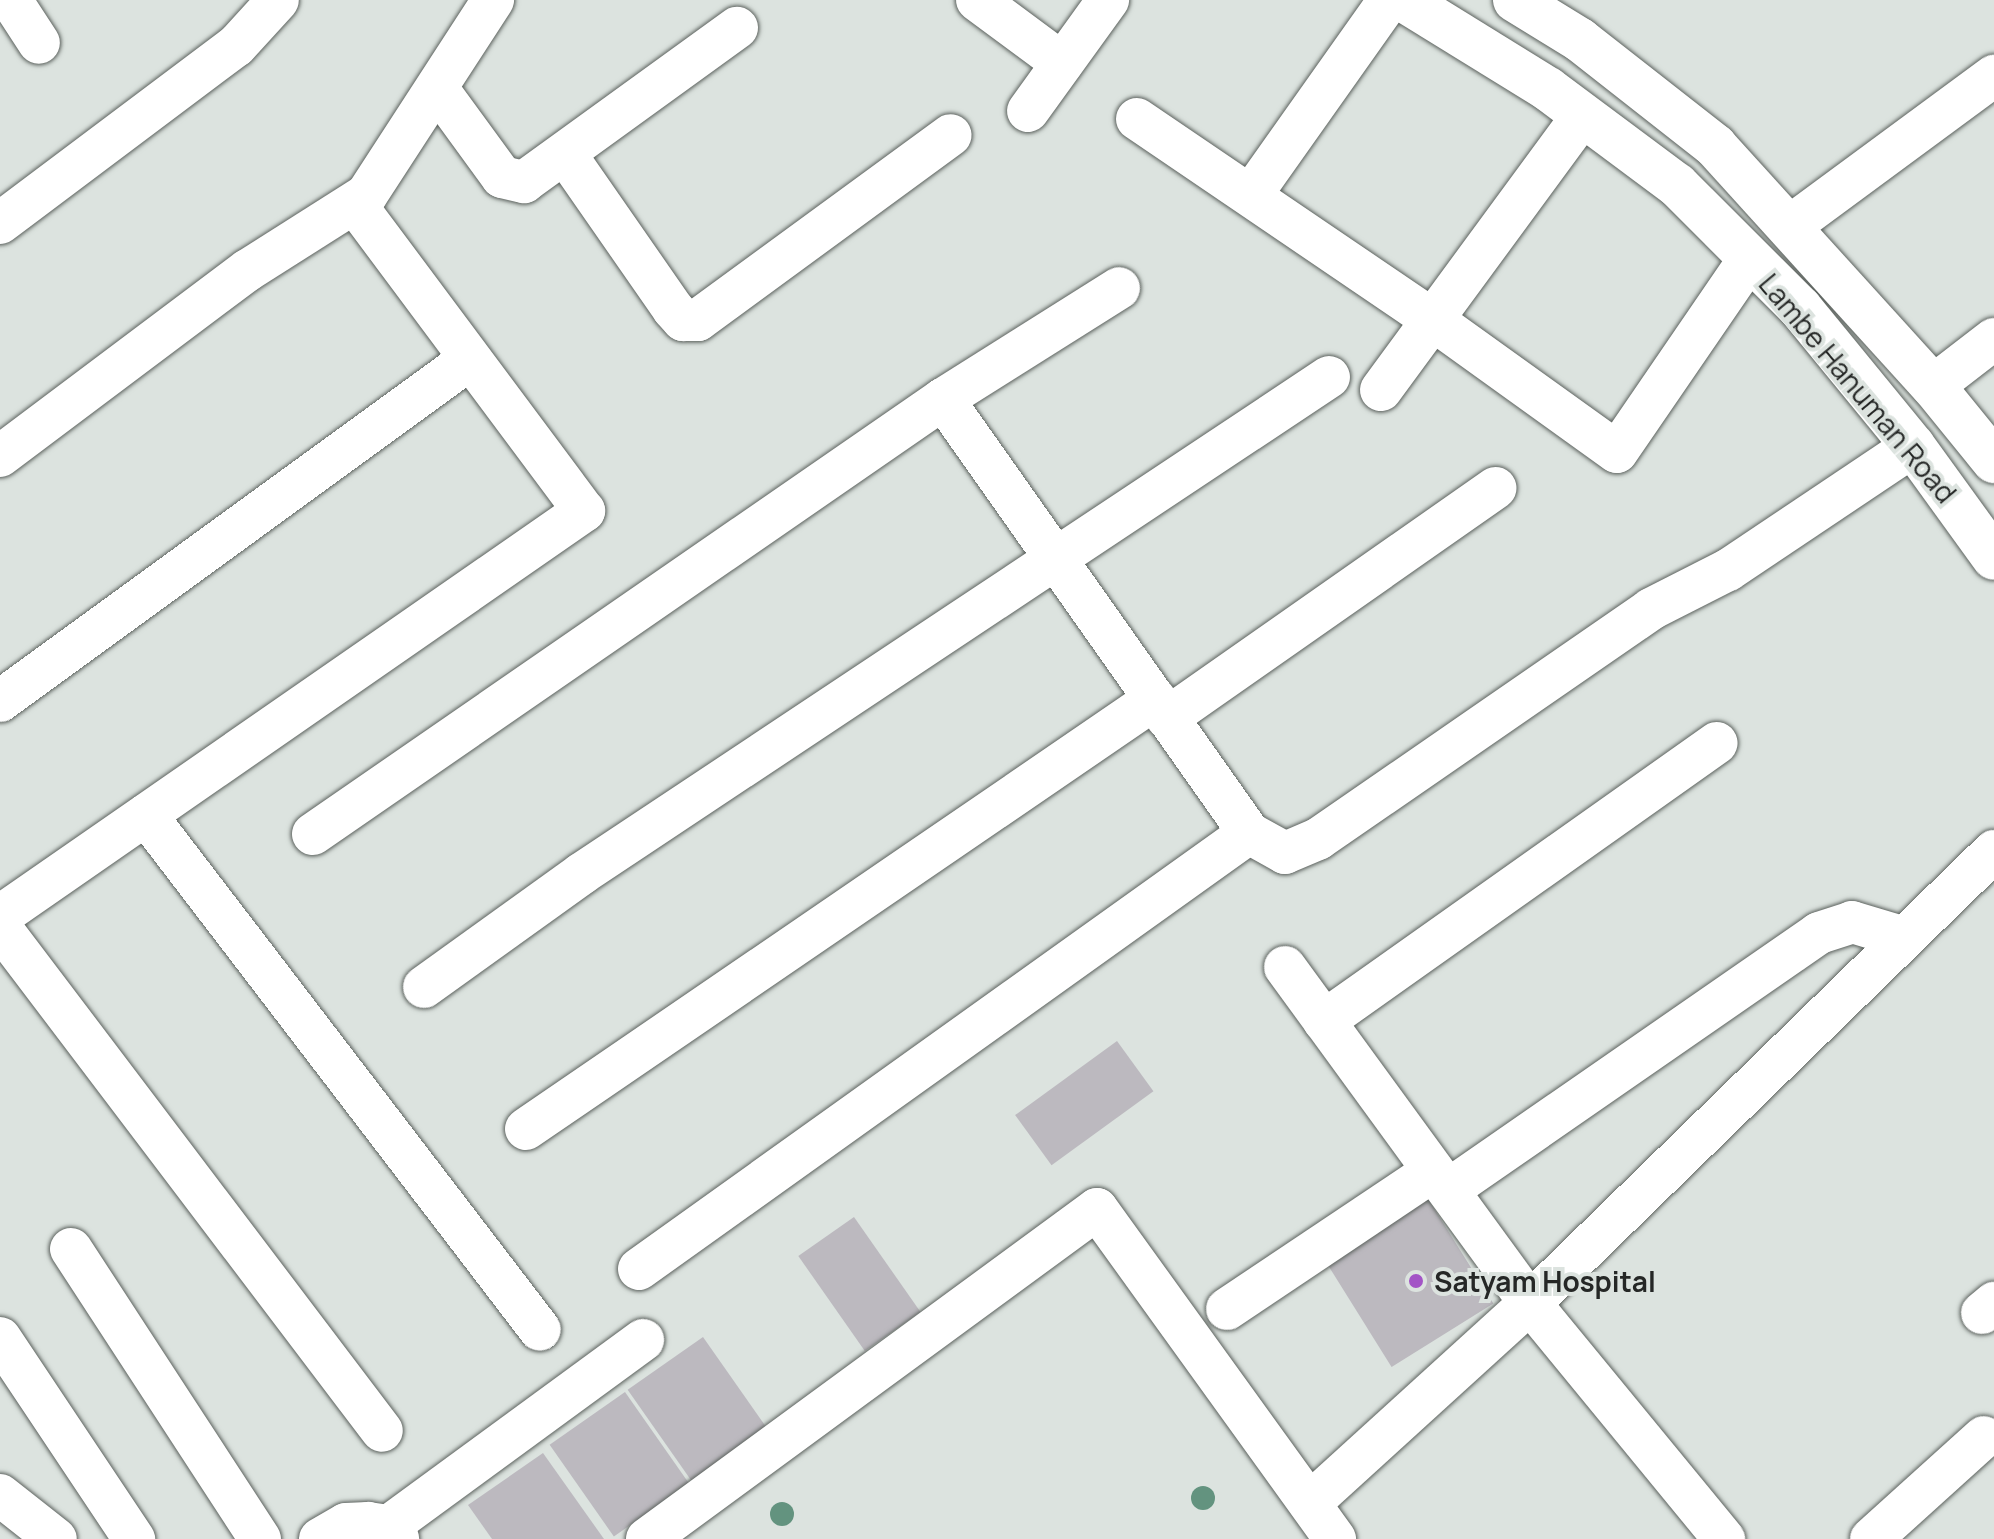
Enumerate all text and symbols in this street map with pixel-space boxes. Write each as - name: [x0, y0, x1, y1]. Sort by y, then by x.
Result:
- street label: Lambe Hanuman Road: [1753, 267, 1963, 509]
- place label: Satyam Hospital: [1434, 1264, 1656, 1298]
- marker: Satyam Hospital: [1405, 1270, 1427, 1292]

